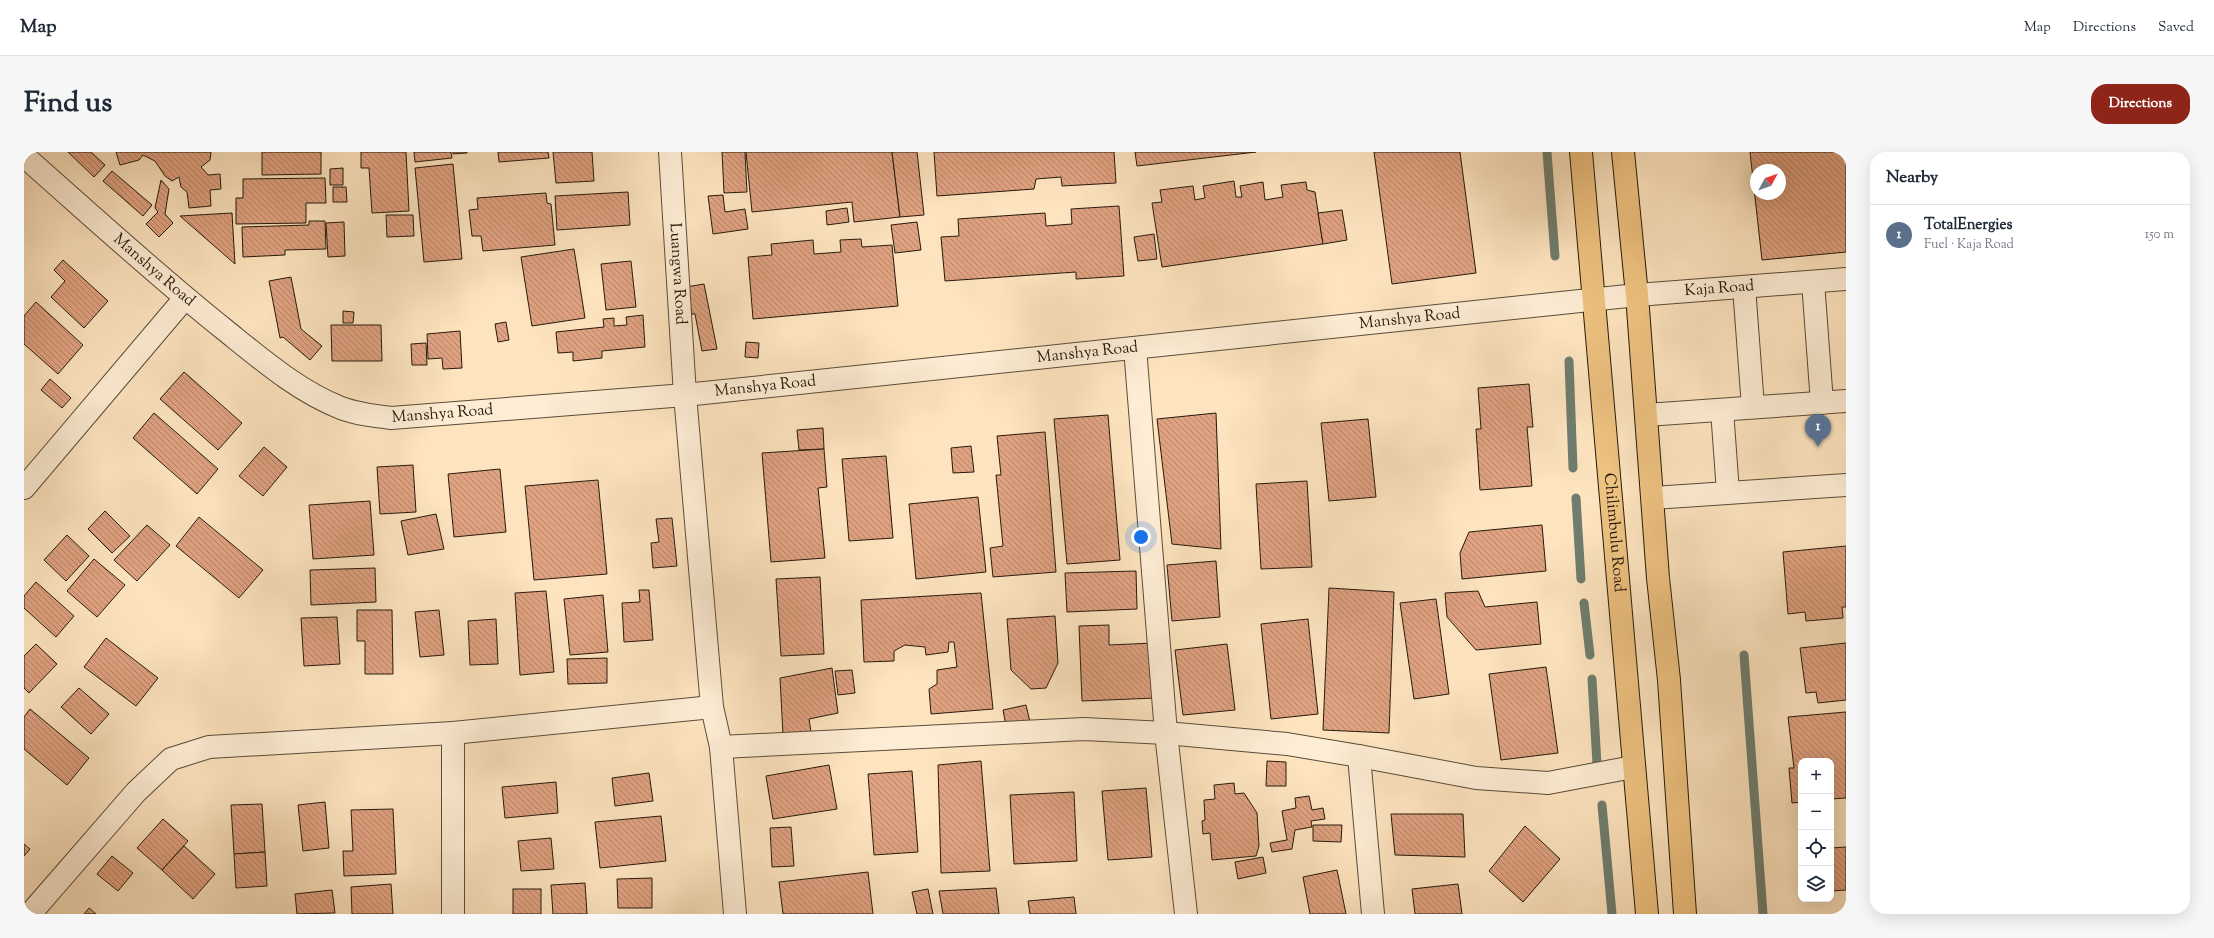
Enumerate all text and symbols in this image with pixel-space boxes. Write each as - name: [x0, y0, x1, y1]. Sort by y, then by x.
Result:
- text: Map: [20, 14, 57, 41]
- text: Map: [2024, 18, 2051, 38]
- text: Directions: [2073, 18, 2136, 38]
- text: Saved: [2158, 18, 2194, 38]
- text: Find us: [24, 84, 112, 124]
- button: Directions: [2091, 84, 2190, 124]
- north arrow: [1750, 164, 1786, 200]
- text: Nearby: [1886, 166, 1938, 190]
- text: TotalEnergies: [1924, 215, 2012, 236]
- street label: Luangwa Road: [663, 222, 692, 325]
- text: 1: [1897, 226, 1901, 244]
- text: 150 m: [2145, 226, 2174, 244]
- street label: Manshya Road: [108, 228, 200, 312]
- text: Fuel · Kaja Road: [1924, 236, 2014, 254]
- street label: Kaja Road: [1683, 275, 1755, 303]
- street label: Manshya Road: [1358, 302, 1462, 336]
- street label: Manshya Road: [1036, 336, 1139, 369]
- street label: Manshya Road: [713, 370, 817, 403]
- street label: Manshya Road: [391, 399, 494, 429]
- pin: 1: [1805, 414, 1831, 447]
- street label: Chilimbulu Road: [1597, 472, 1631, 593]
- your location: [1131, 527, 1151, 547]
- map controls: [1798, 758, 1834, 902]
- button: +: [1798, 758, 1834, 794]
- button: −: [1798, 794, 1834, 830]
- button: locate: [1798, 830, 1834, 866]
- button: layers: [1798, 866, 1834, 902]

